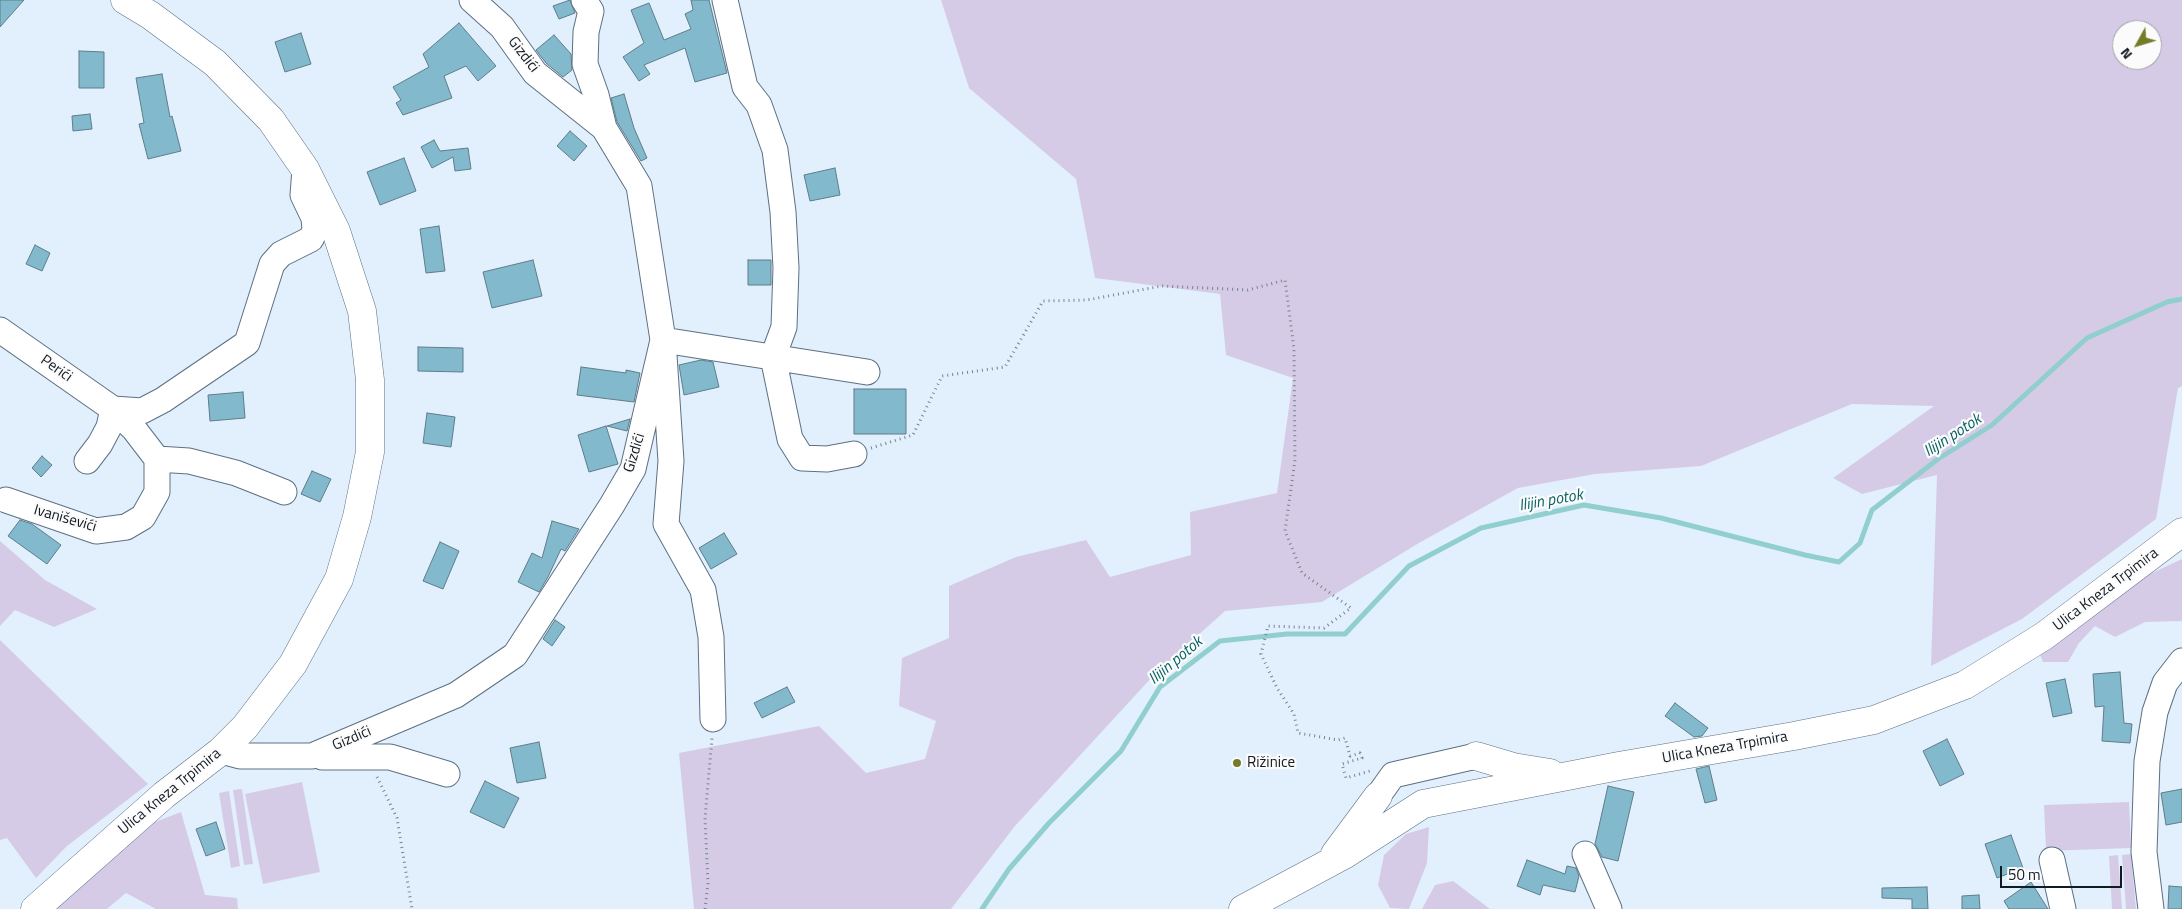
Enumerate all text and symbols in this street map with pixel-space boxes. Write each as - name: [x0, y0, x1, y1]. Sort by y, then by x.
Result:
- north arrow: [2112, 20, 2162, 70]
- street label: Gizdići: [503, 34, 543, 76]
- text: N: [2115, 44, 2137, 65]
- street label: Perići: [37, 352, 75, 386]
- water label: Ilijin potok: [1921, 410, 1985, 462]
- street label: Gizdići: [620, 431, 650, 475]
- water label: Ilijin potok: [1518, 486, 1584, 516]
- street label: Ivaniševići: [32, 501, 98, 537]
- street label: Ulica Kneza Trpimira: [2050, 545, 2162, 635]
- water label: Ilijin potok: [1145, 633, 1207, 689]
- street label: Gizdići: [330, 723, 374, 755]
- street label: Ulica Kneza Trpimira: [1661, 728, 1789, 768]
- street label: Ulica Kneza Trpimira: [115, 745, 225, 839]
- place label: Rižinice: [1247, 754, 1295, 772]
- marker: Rižinice: [1231, 757, 1243, 769]
- scale bar: [2002, 856, 2124, 888]
- text: 50 m: [2008, 863, 2041, 886]

